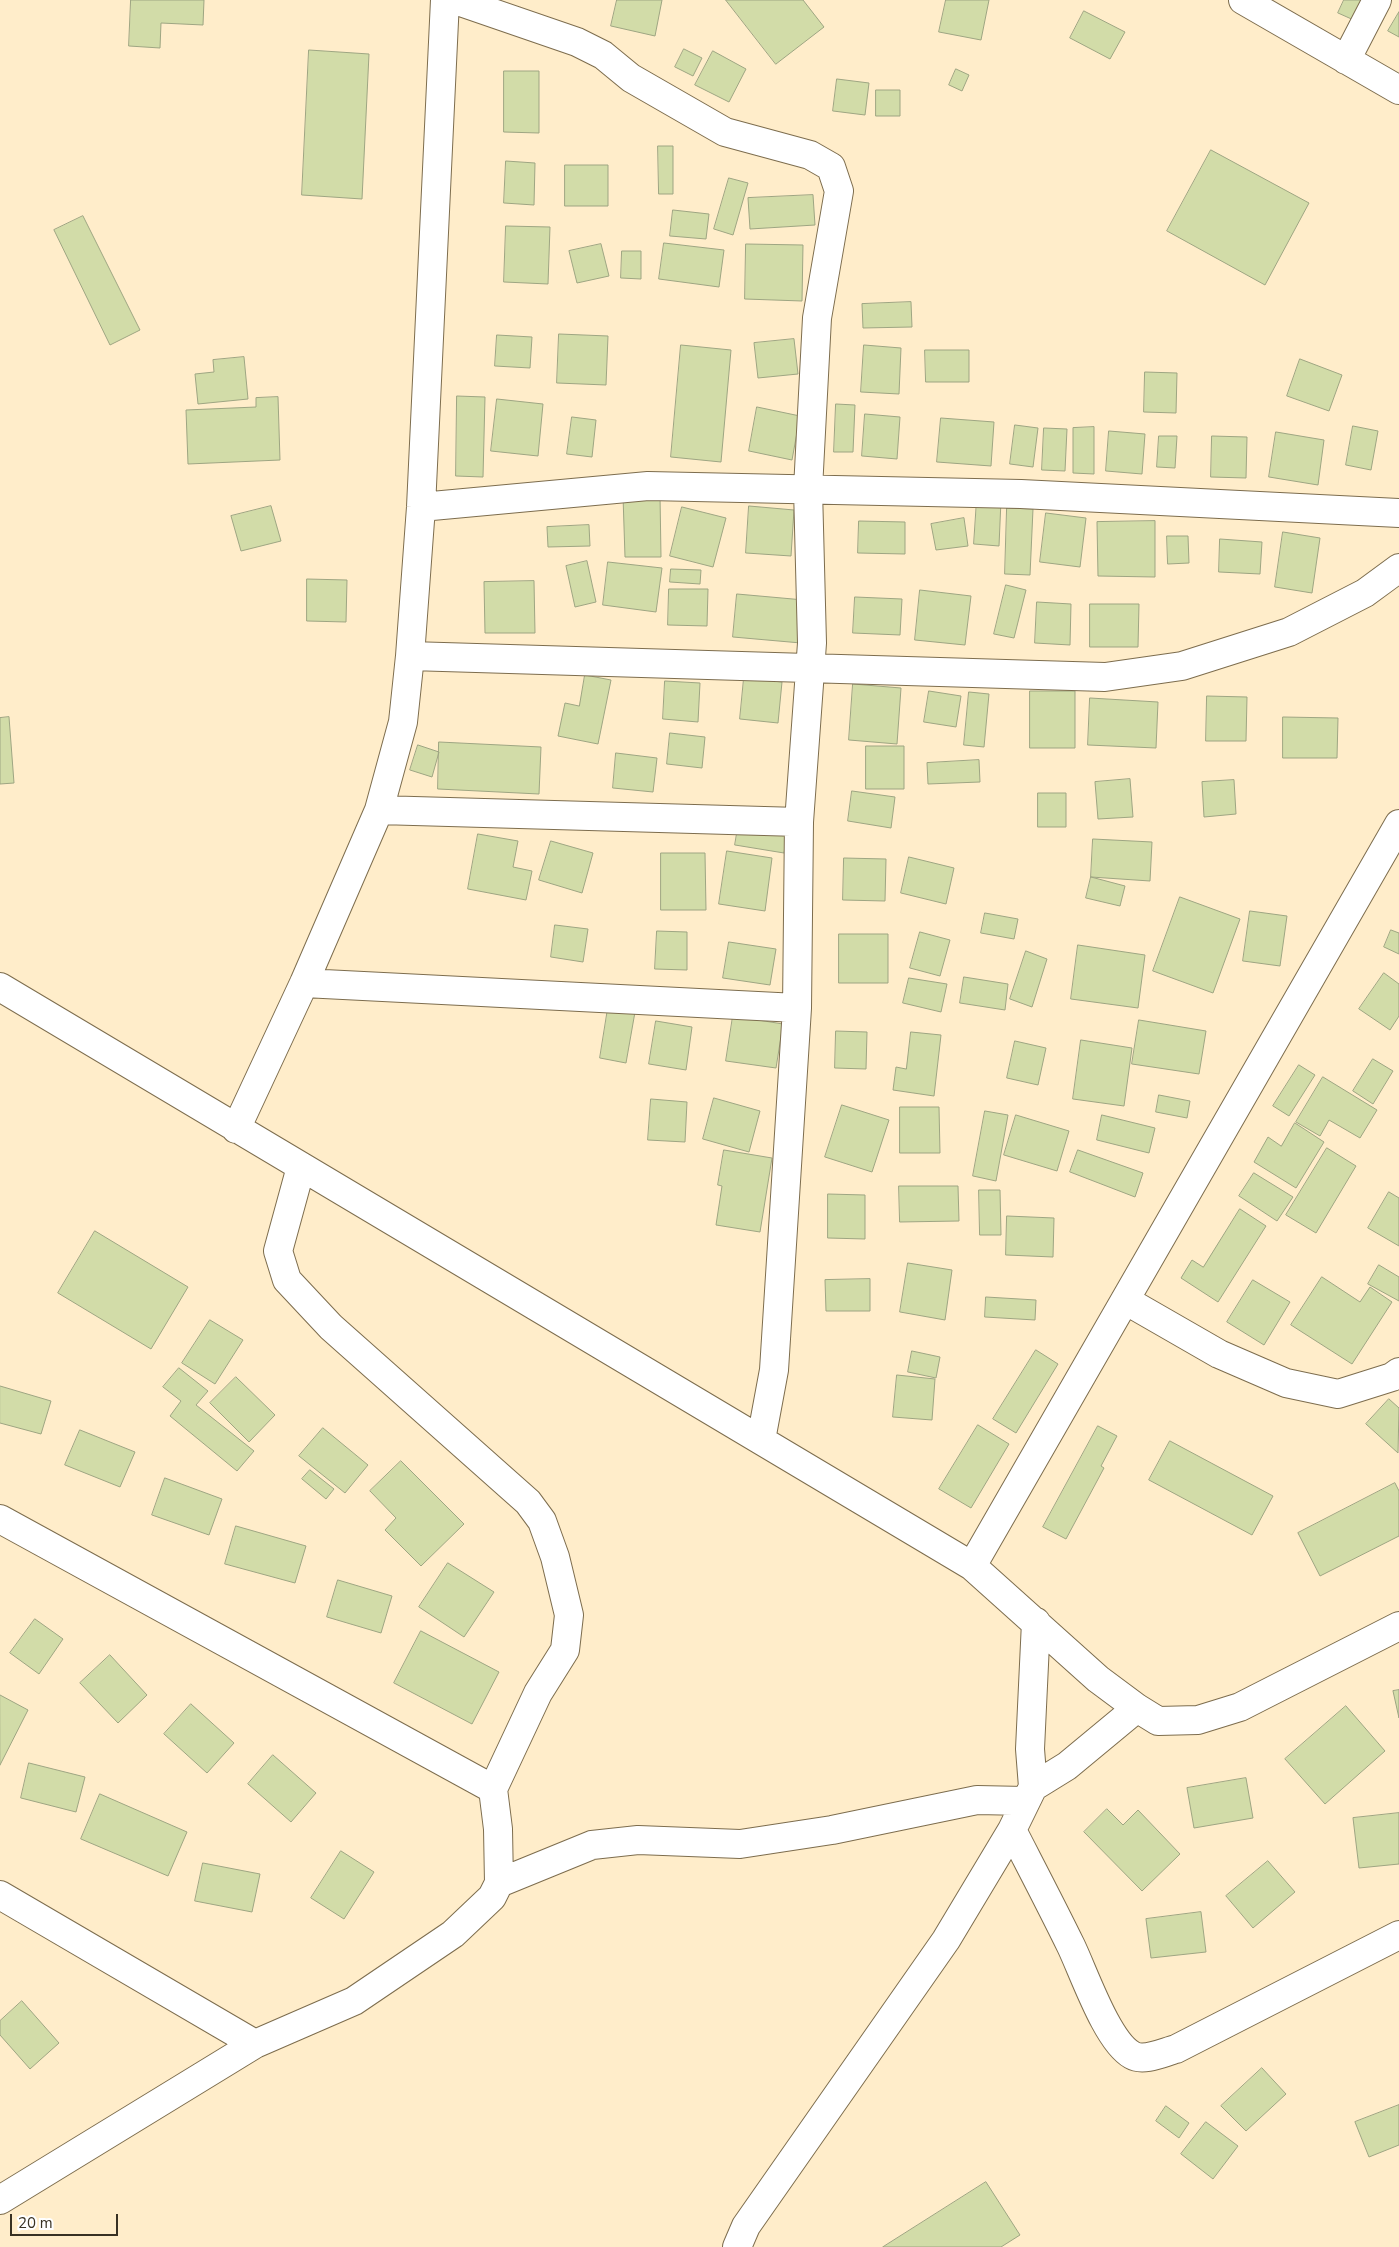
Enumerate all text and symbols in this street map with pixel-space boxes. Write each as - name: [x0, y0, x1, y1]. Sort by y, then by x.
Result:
- scale bar: [12, 2204, 120, 2236]
- text: 20 m: [18, 2213, 53, 2233]

